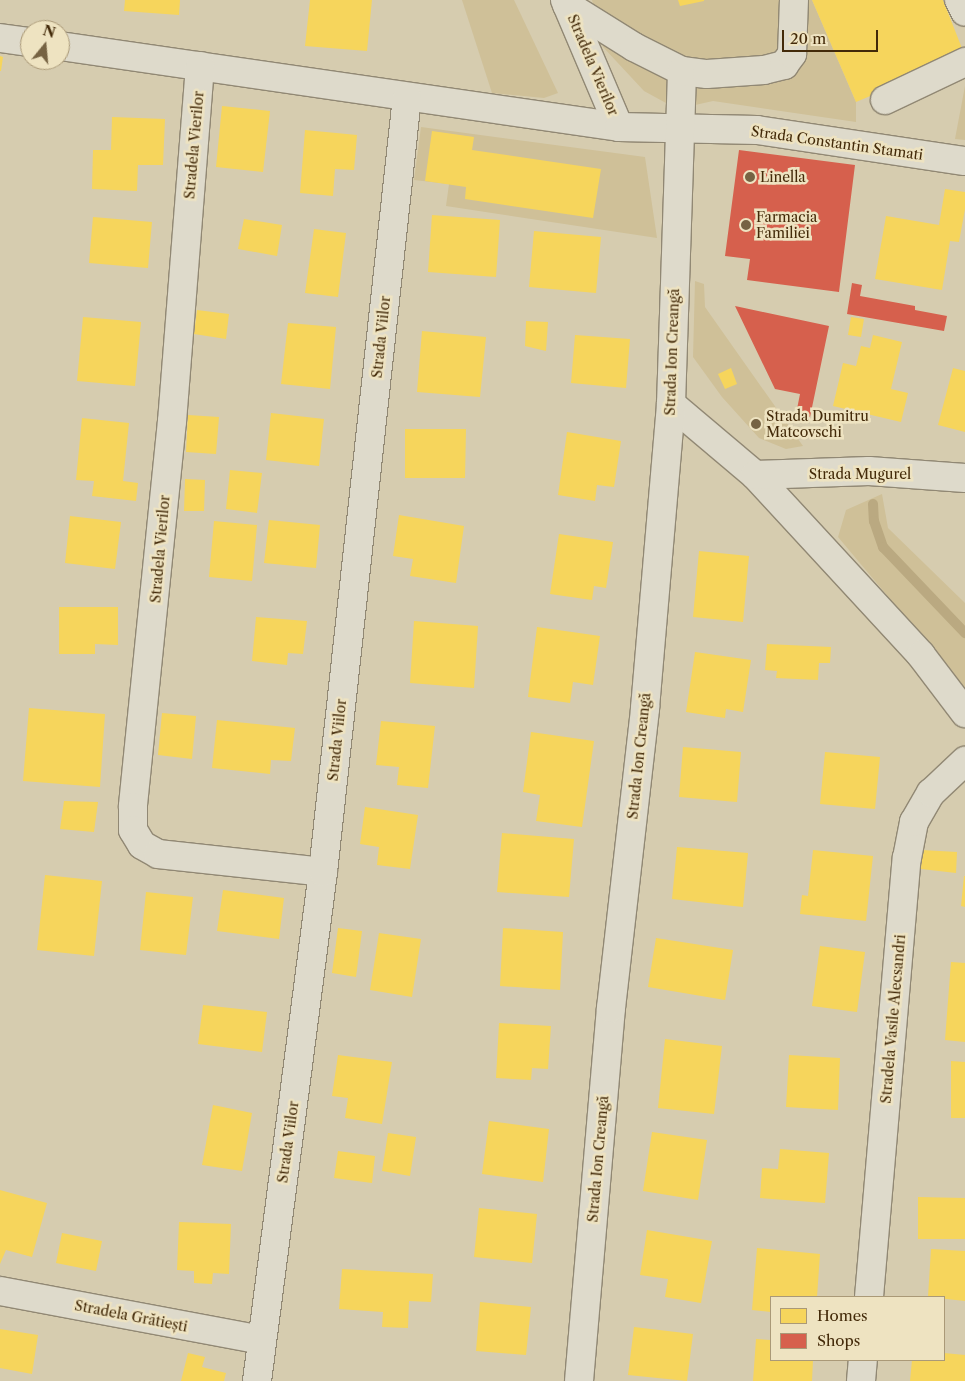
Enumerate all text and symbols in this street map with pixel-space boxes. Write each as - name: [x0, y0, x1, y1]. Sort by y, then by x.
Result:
- street label: Stradela Vierilor: [564, 11, 622, 119]
- north arrow: [20, 20, 70, 70]
- scale bar: [785, 20, 881, 52]
- text: N: [41, 21, 58, 42]
- text: 20 m: [790, 29, 826, 48]
- street label: Stradela Vierilor: [181, 90, 207, 200]
- street label: Strada Constantin Stamati: [750, 123, 924, 163]
- place label: Linella: [760, 169, 806, 185]
- marker: Linella: [744, 171, 756, 183]
- place label: Farmacia Familiei: [756, 209, 817, 242]
- marker: Farmacia Familiei: [740, 219, 752, 231]
- street label: Strada Ion Creangă: [661, 288, 683, 416]
- street label: Strada Viilor: [368, 295, 394, 379]
- place label: Strada Dumitru Matcovschi: [766, 408, 869, 441]
- marker: Strada Dumitru Matcovschi: [750, 418, 762, 430]
- street label: Strada Mugurel: [809, 466, 911, 482]
- street label: Stradela Vierilor: [147, 494, 173, 604]
- street label: Strada Ion Creangă: [624, 692, 654, 820]
- street label: Strada Viilor: [324, 698, 350, 782]
- street label: Stradela Vasile Alecsandri: [877, 933, 909, 1105]
- street label: Strada Ion Creangă: [584, 1095, 612, 1223]
- street label: Strada Viilor: [274, 1100, 302, 1184]
- legend: [770, 1296, 945, 1361]
- street label: Stradela Grătiești: [73, 1297, 189, 1335]
- text: Homes: [817, 1306, 868, 1325]
- text: Shops: [817, 1331, 860, 1350]

